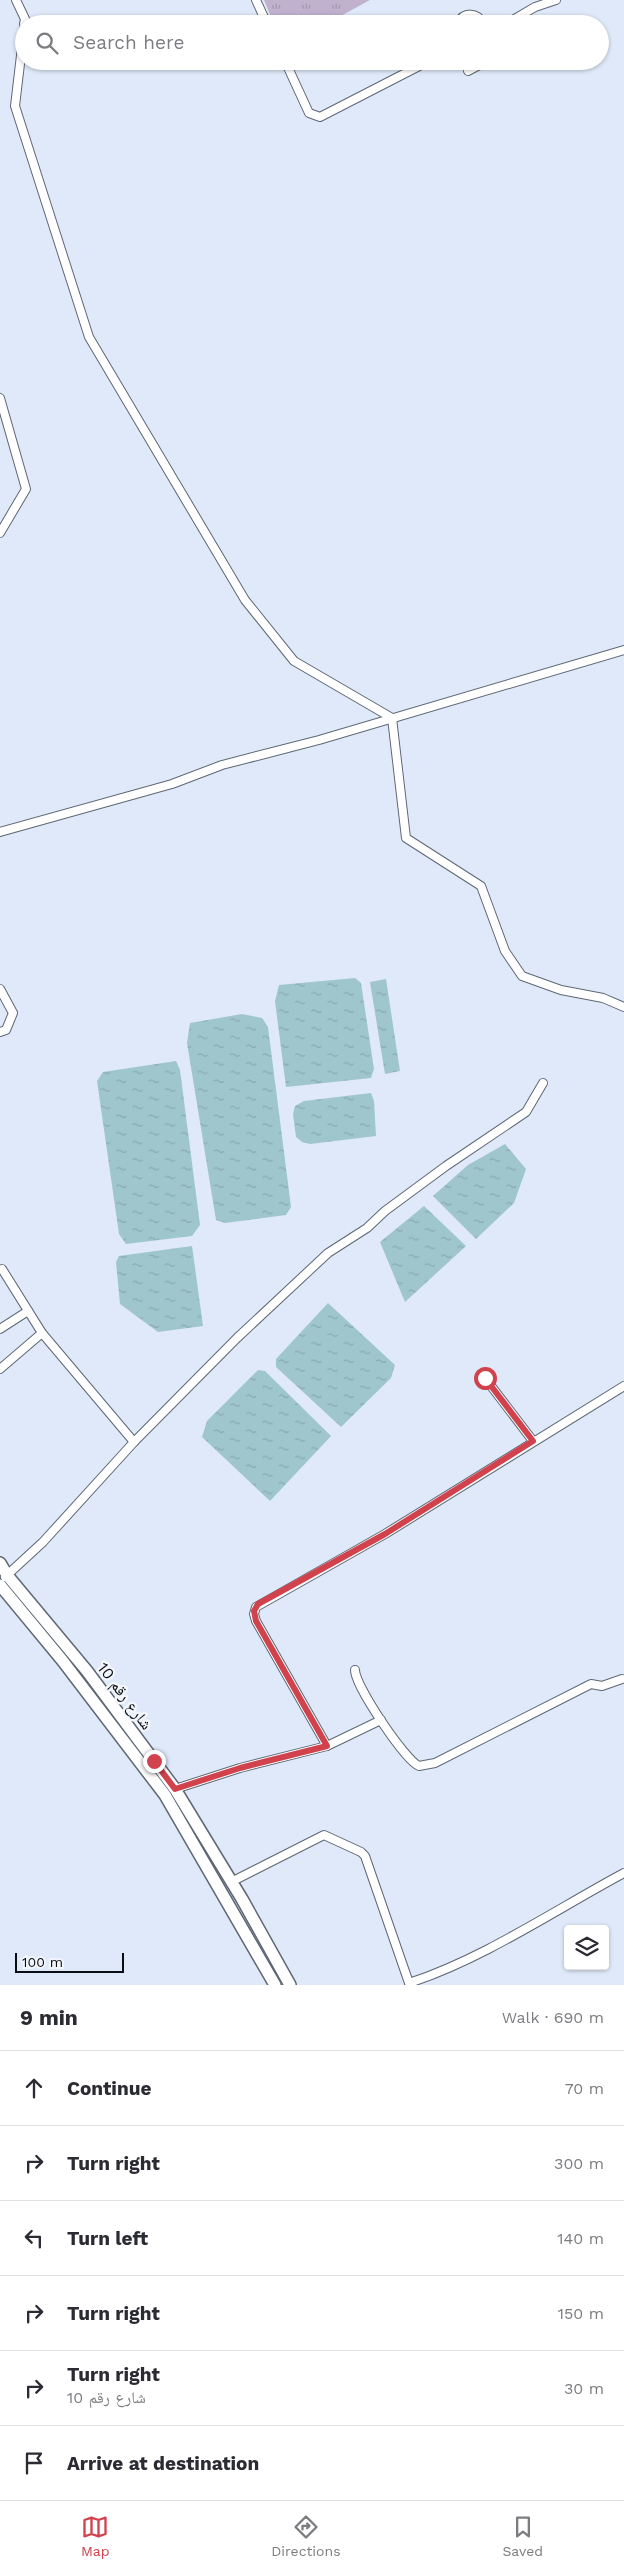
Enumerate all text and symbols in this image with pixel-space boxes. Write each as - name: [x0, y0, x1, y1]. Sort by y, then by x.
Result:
- search box: [15, 15, 609, 70]
- icon: search: [33, 29, 61, 57]
- text: Search here: [73, 31, 184, 54]
- route start: [474, 1367, 497, 1390]
- street label: شارع رقم 10: [93, 1659, 156, 1734]
- route end: [143, 1750, 166, 1773]
- map controls: [564, 1925, 609, 1970]
- button: layers: [564, 1925, 609, 1970]
- scale bar: [15, 1950, 124, 1973]
- text: 100 m: [22, 1954, 63, 1970]
- text: 9 min: [20, 2005, 78, 2030]
- text: Walk · 690 m: [502, 2008, 604, 2027]
- icon: ahead: [20, 2074, 48, 2102]
- text: Continue: [67, 2077, 151, 2100]
- text: 70 m: [565, 2079, 604, 2098]
- icon: right: [20, 2149, 48, 2177]
- text: Turn right: [67, 2152, 160, 2175]
- text: 300 m: [554, 2154, 604, 2173]
- icon: left: [20, 2224, 48, 2252]
- text: Turn left: [67, 2227, 148, 2250]
- text: 140 m: [557, 2229, 604, 2248]
- icon: right: [20, 2299, 48, 2327]
- text: Turn right: [67, 2302, 160, 2325]
- text: 150 m: [558, 2304, 604, 2323]
- text: Turn right: [67, 2363, 160, 2386]
- icon: right: [20, 2374, 48, 2402]
- text: 30 m: [564, 2379, 604, 2398]
- text: شارع رقم 10: [67, 2388, 146, 2407]
- icon: arrive: [20, 2449, 48, 2477]
- text: Arrive at destination: [67, 2452, 259, 2475]
- tab: Map: [81, 2513, 110, 2559]
- tab: Directions: [271, 2513, 341, 2559]
- tab: Saved: [502, 2513, 543, 2559]

